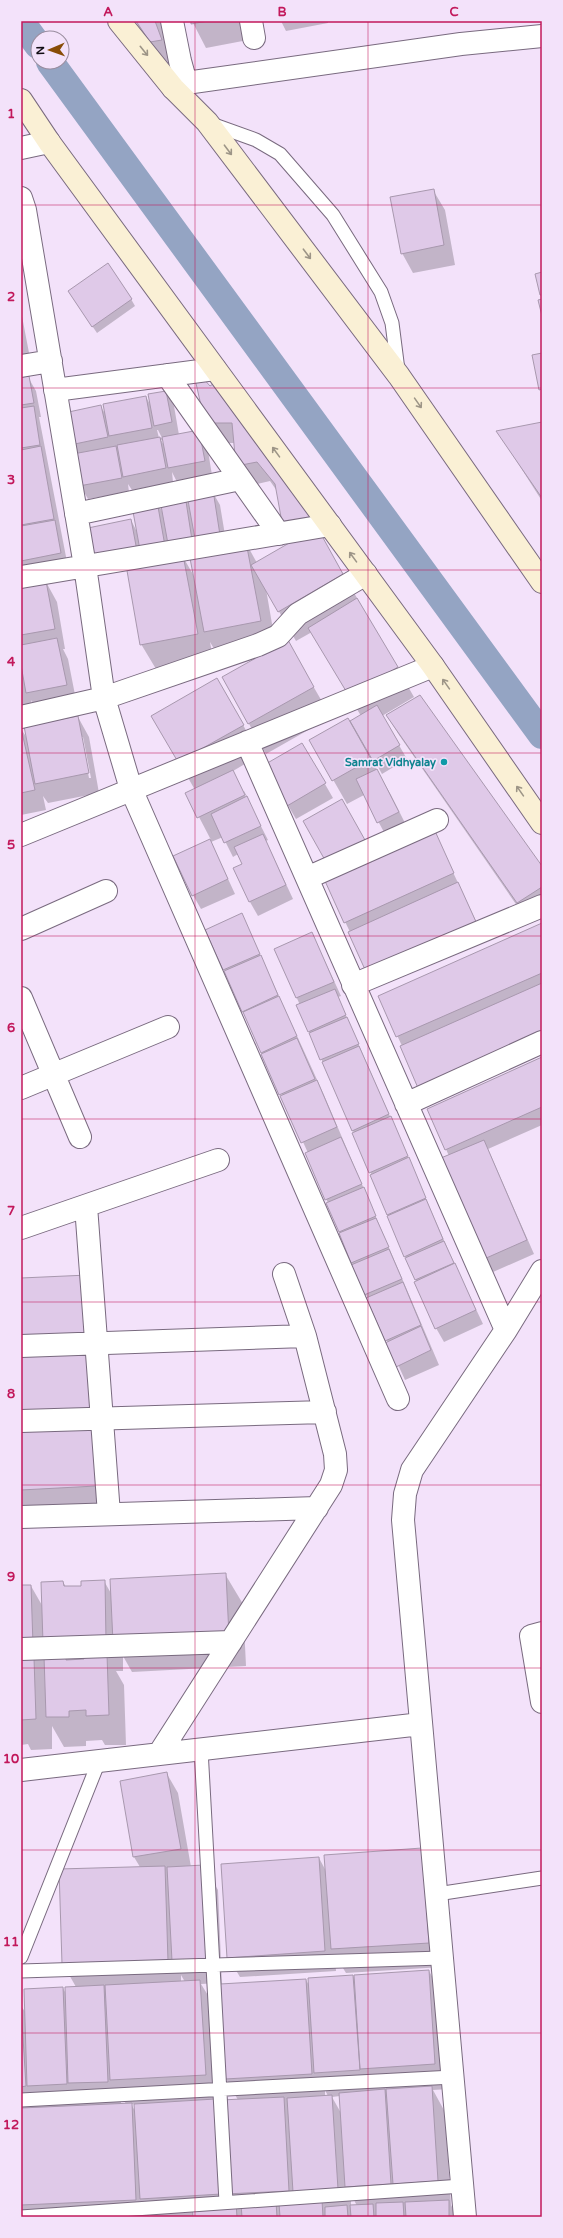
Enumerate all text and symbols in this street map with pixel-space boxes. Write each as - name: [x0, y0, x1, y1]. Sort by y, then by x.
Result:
- text: A: [103, 4, 113, 20]
- text: B: [277, 4, 287, 20]
- text: C: [449, 4, 459, 20]
- north arrow: [30, 30, 70, 70]
- text: N: [34, 46, 47, 55]
- one-way arrow: [139, 46, 148, 57]
- text: 1: [7, 106, 15, 122]
- one-way arrow: [224, 144, 232, 155]
- one-way arrow: [302, 248, 311, 259]
- text: 2: [7, 289, 15, 305]
- one-way arrow: [414, 397, 422, 408]
- one-way arrow: [272, 446, 280, 457]
- text: 3: [7, 472, 15, 488]
- one-way arrow: [349, 551, 357, 562]
- text: 4: [7, 654, 16, 670]
- one-way arrow: [442, 679, 450, 690]
- place label: Samrat Vidhyalay: [345, 756, 436, 770]
- marker: Samrat Vidhyalay: [439, 757, 449, 767]
- one-way arrow: [516, 786, 524, 797]
- text: 5: [7, 837, 15, 853]
- text: 6: [7, 1020, 15, 1036]
- text: 7: [7, 1203, 15, 1219]
- text: 8: [7, 1386, 15, 1402]
- text: 9: [7, 1569, 15, 1585]
- text: 10: [3, 1751, 19, 1767]
- text: 11: [3, 1934, 19, 1950]
- text: 12: [3, 2117, 19, 2133]

